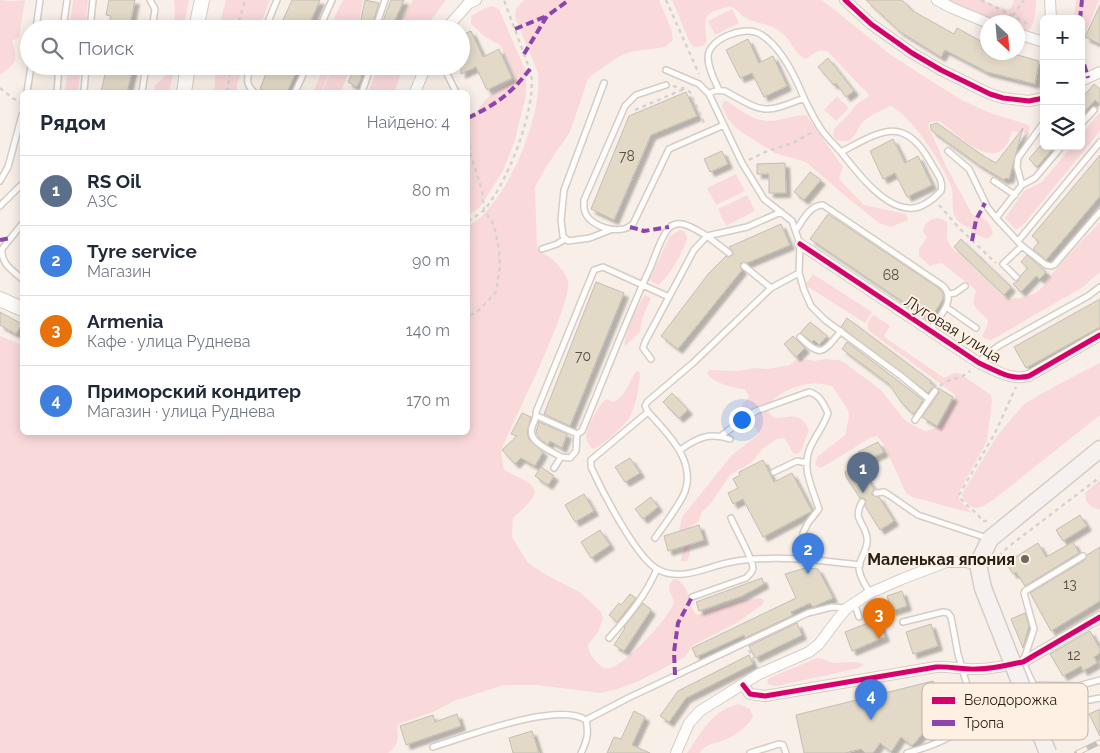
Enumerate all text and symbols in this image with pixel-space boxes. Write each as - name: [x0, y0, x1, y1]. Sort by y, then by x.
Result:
- north arrow: [980, 15, 1025, 60]
- map controls: [1040, 15, 1085, 150]
- button: +: [1040, 15, 1085, 60]
- search box: [20, 20, 470, 75]
- icon: search: [38, 34, 66, 62]
- text: Поиск: [78, 37, 134, 59]
- button: −: [1040, 60, 1085, 105]
- button: layers: [1040, 105, 1085, 150]
- text: Рядом: [40, 110, 106, 135]
- text: Найдено: 4: [367, 113, 450, 132]
- house number: 78: [619, 148, 635, 164]
- text: RS Oil: [87, 170, 141, 192]
- text: 1: [52, 181, 60, 200]
- text: 80 m: [412, 181, 450, 200]
- text: АЗС: [87, 192, 117, 211]
- text: Tyre service: [87, 240, 197, 262]
- text: 2: [51, 251, 61, 270]
- text: 90 m: [412, 251, 450, 270]
- text: Магазин: [87, 262, 151, 281]
- house number: 68: [883, 267, 899, 283]
- street label: Луговая улица: [901, 292, 1005, 366]
- text: Armenia: [87, 310, 163, 332]
- text: 3: [52, 321, 60, 340]
- text: 140 m: [406, 321, 450, 340]
- text: Кафе · улица Руднева: [87, 332, 250, 351]
- house number: 70: [575, 348, 591, 364]
- text: Приморский кондитер: [87, 380, 301, 402]
- text: 4: [51, 391, 61, 410]
- text: 170 m: [406, 391, 450, 410]
- text: Магазин · улица Руднева: [87, 402, 275, 421]
- your location: [729, 407, 755, 433]
- pin: 1: [847, 452, 879, 493]
- pin: 2: [792, 533, 824, 574]
- place label: Маленькая япония: [867, 550, 1015, 569]
- marker: Маленькая япония: [1019, 553, 1031, 565]
- house number: 13: [1063, 576, 1077, 592]
- pin: 3: [863, 598, 895, 639]
- house number: 12: [1067, 647, 1081, 663]
- pin: 4: [855, 679, 887, 720]
- legend: [922, 683, 1088, 740]
- text: Велодорожка: [964, 692, 1057, 708]
- text: Тропа: [964, 715, 1004, 731]

